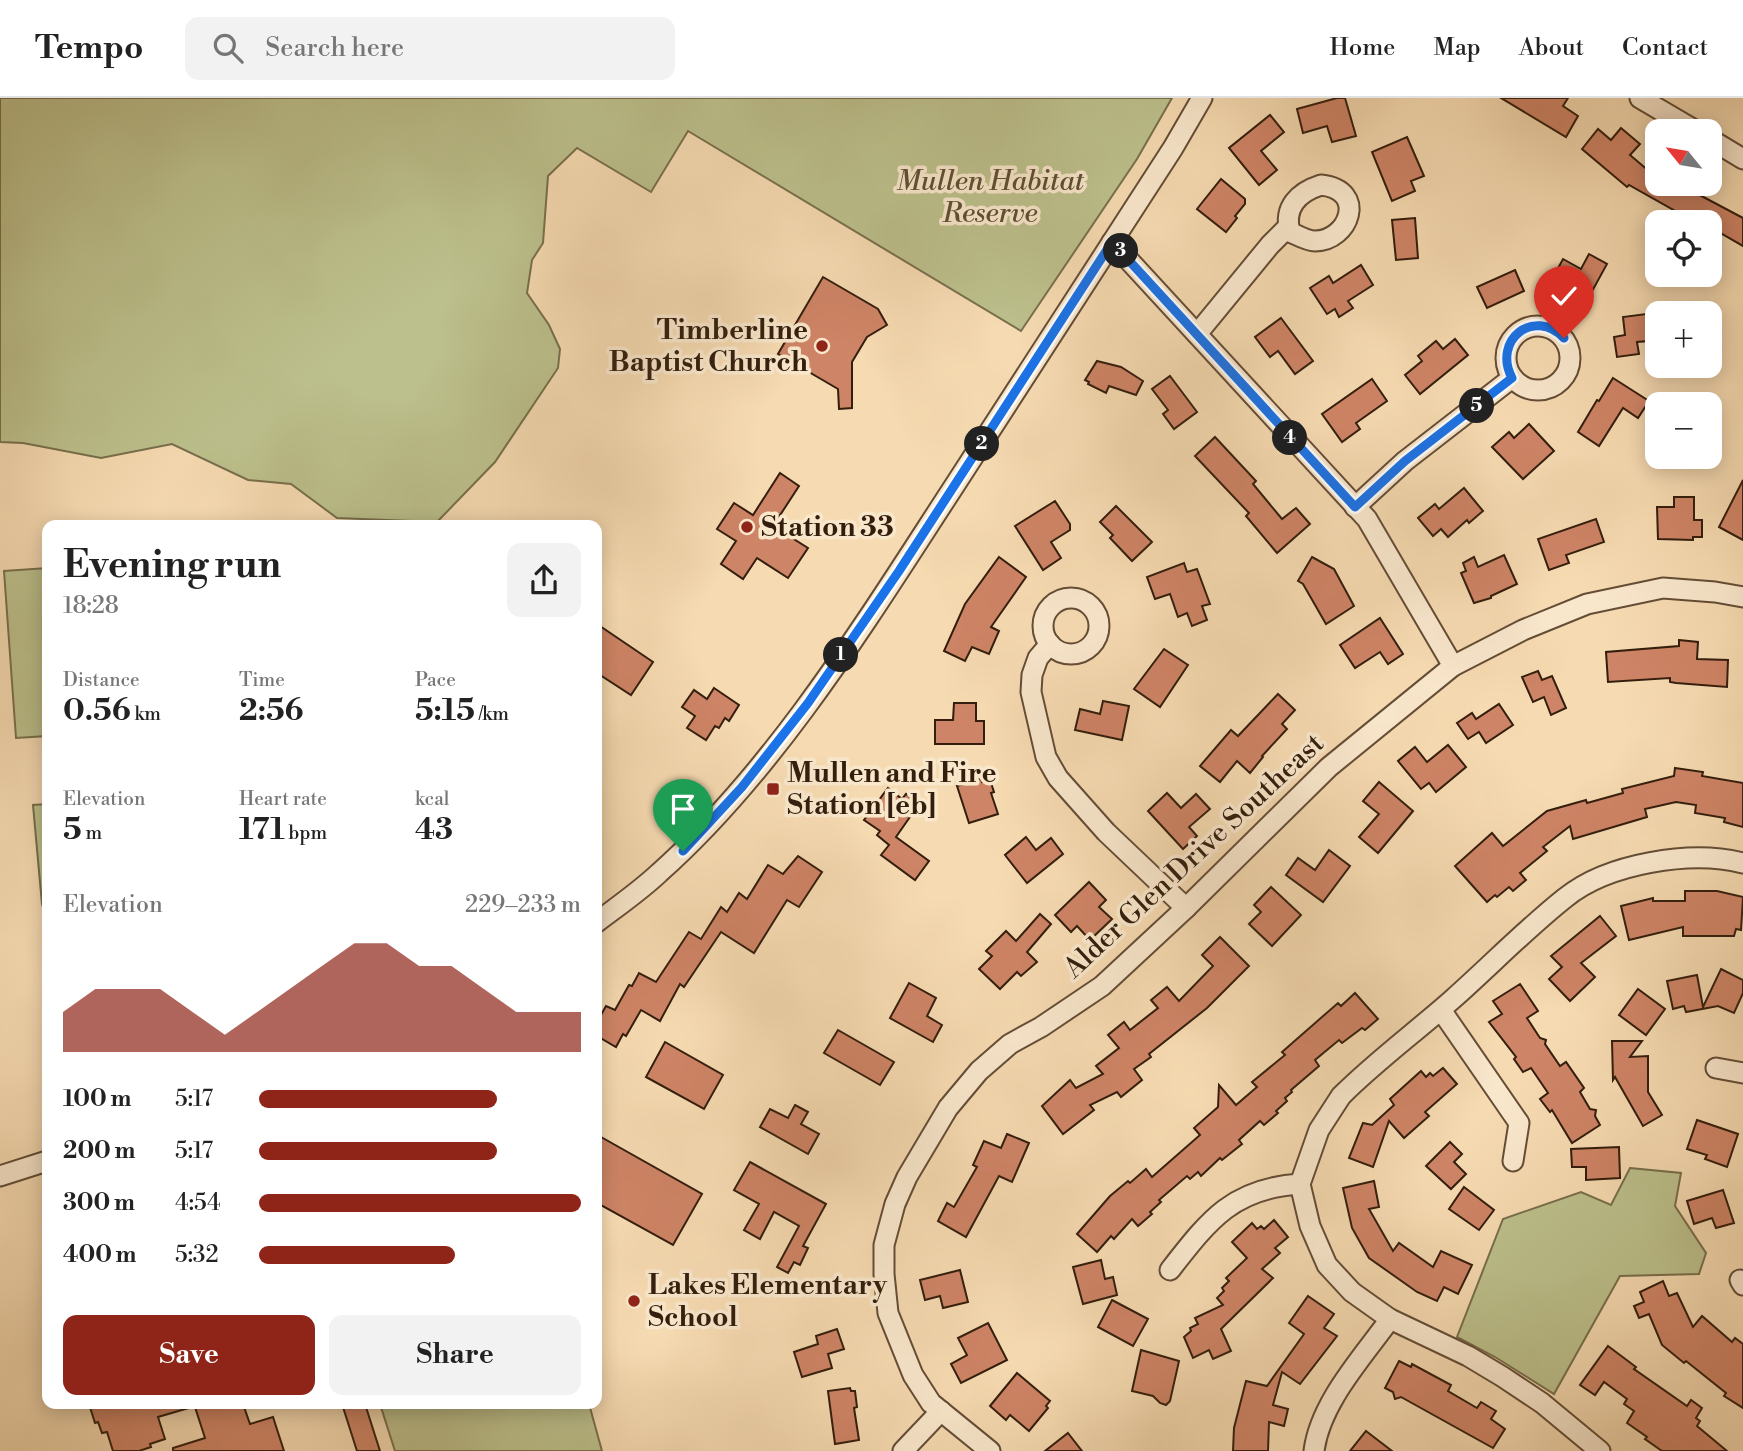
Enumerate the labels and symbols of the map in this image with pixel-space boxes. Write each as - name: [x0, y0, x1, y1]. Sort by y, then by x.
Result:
- north arrow: [1645, 119, 1722, 196]
- park label: Mullen Habitat Reserve: [896, 164, 1085, 231]
- pin: 3: [1104, 234, 1138, 268]
- pin: [1534, 266, 1594, 338]
- place label: Timberline Baptist Church: [609, 313, 808, 380]
- marker: Timberline Baptist Church: [814, 338, 830, 354]
- pin: 5: [1460, 388, 1494, 424]
- pin: 4: [1272, 420, 1308, 456]
- pin: 2: [964, 426, 1000, 462]
- place label: Station 33: [761, 510, 894, 545]
- marker: Station 33: [739, 519, 755, 535]
- pin: 1: [824, 638, 858, 672]
- street label: Alder Glen Drive Southeast: [1056, 726, 1332, 987]
- place label: Mullen and Fire Station [eb]: [787, 756, 997, 823]
- pin: [653, 779, 713, 851]
- marker: Mullen and Fire Station [eb]: [765, 781, 781, 797]
- place label: Lakes Elementary School: [648, 1268, 888, 1335]
- marker: Lakes Elementary School: [626, 1293, 642, 1309]

